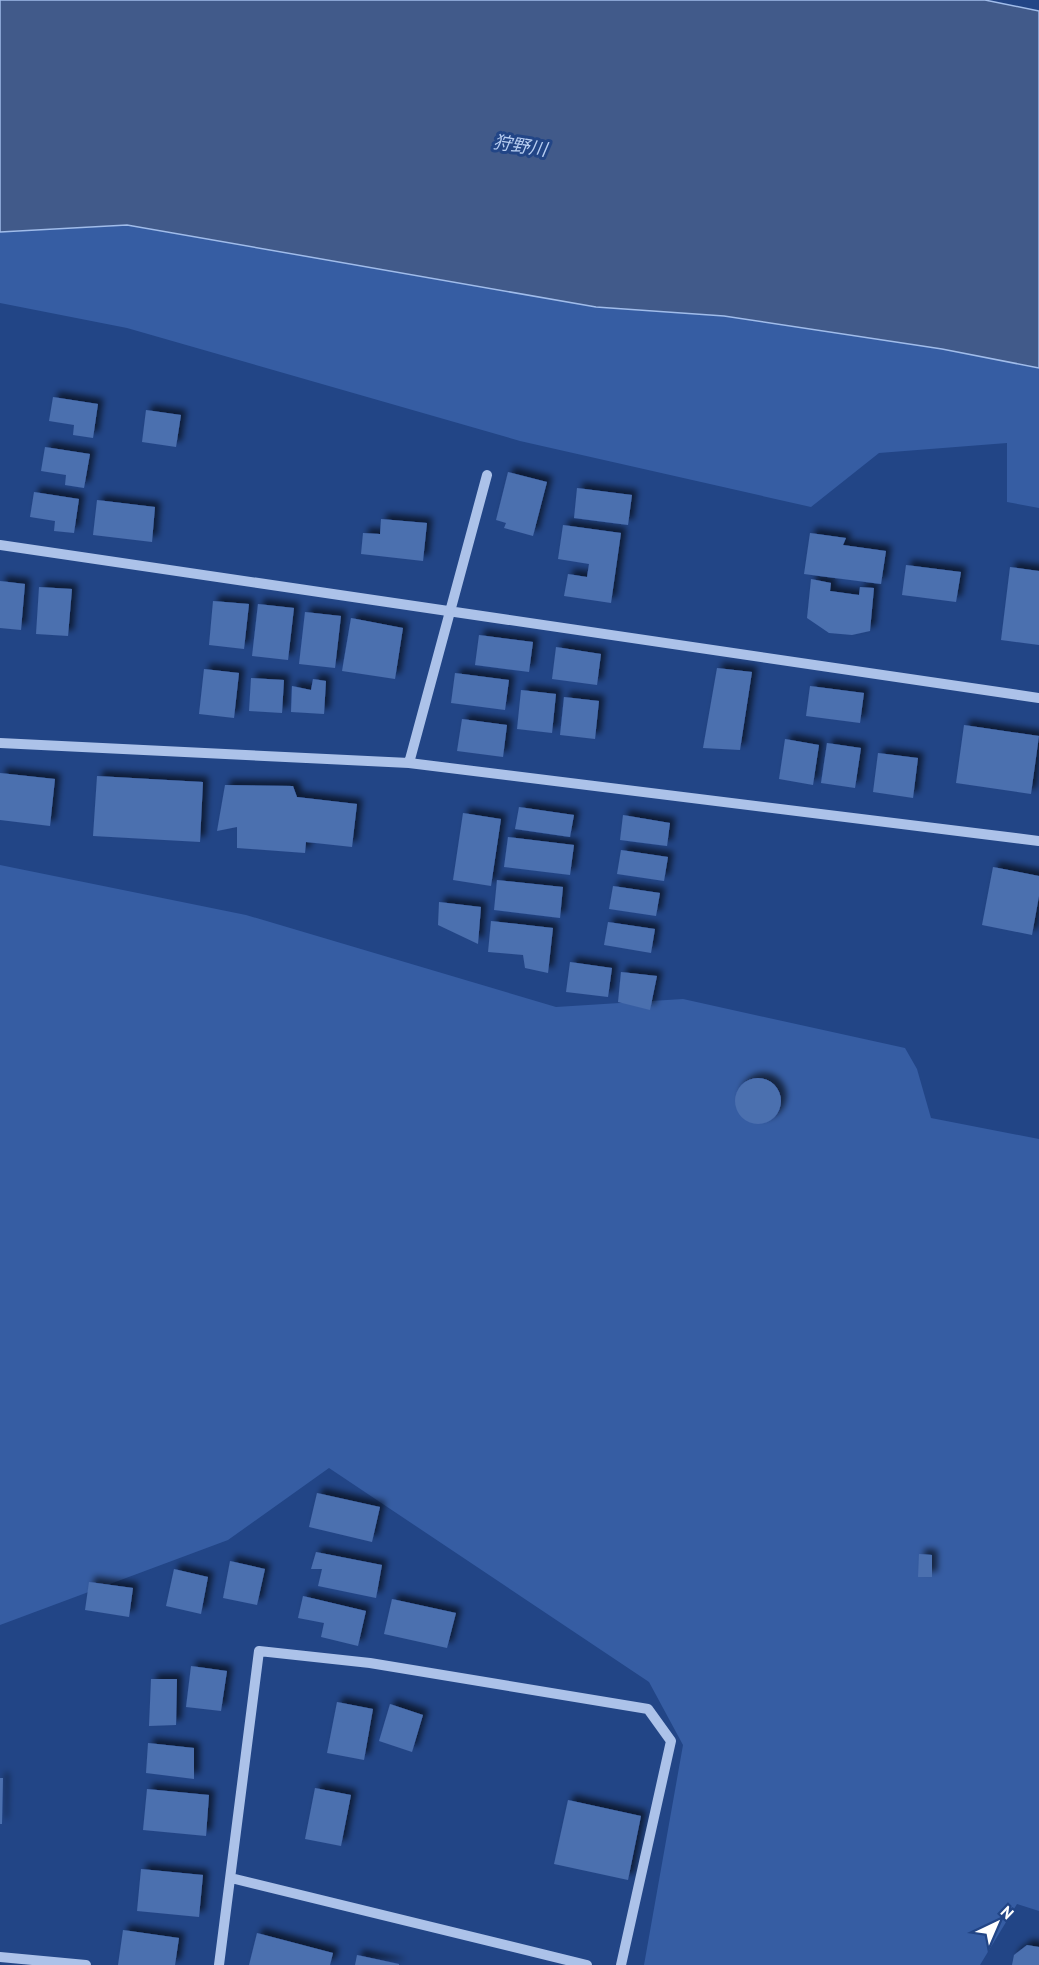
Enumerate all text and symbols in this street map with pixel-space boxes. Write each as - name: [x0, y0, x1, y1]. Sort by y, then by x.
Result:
- water label: 狩野川: [492, 130, 551, 161]
- north arrow: [967, 1893, 1027, 1953]
- text: N: [997, 1901, 1018, 1923]

